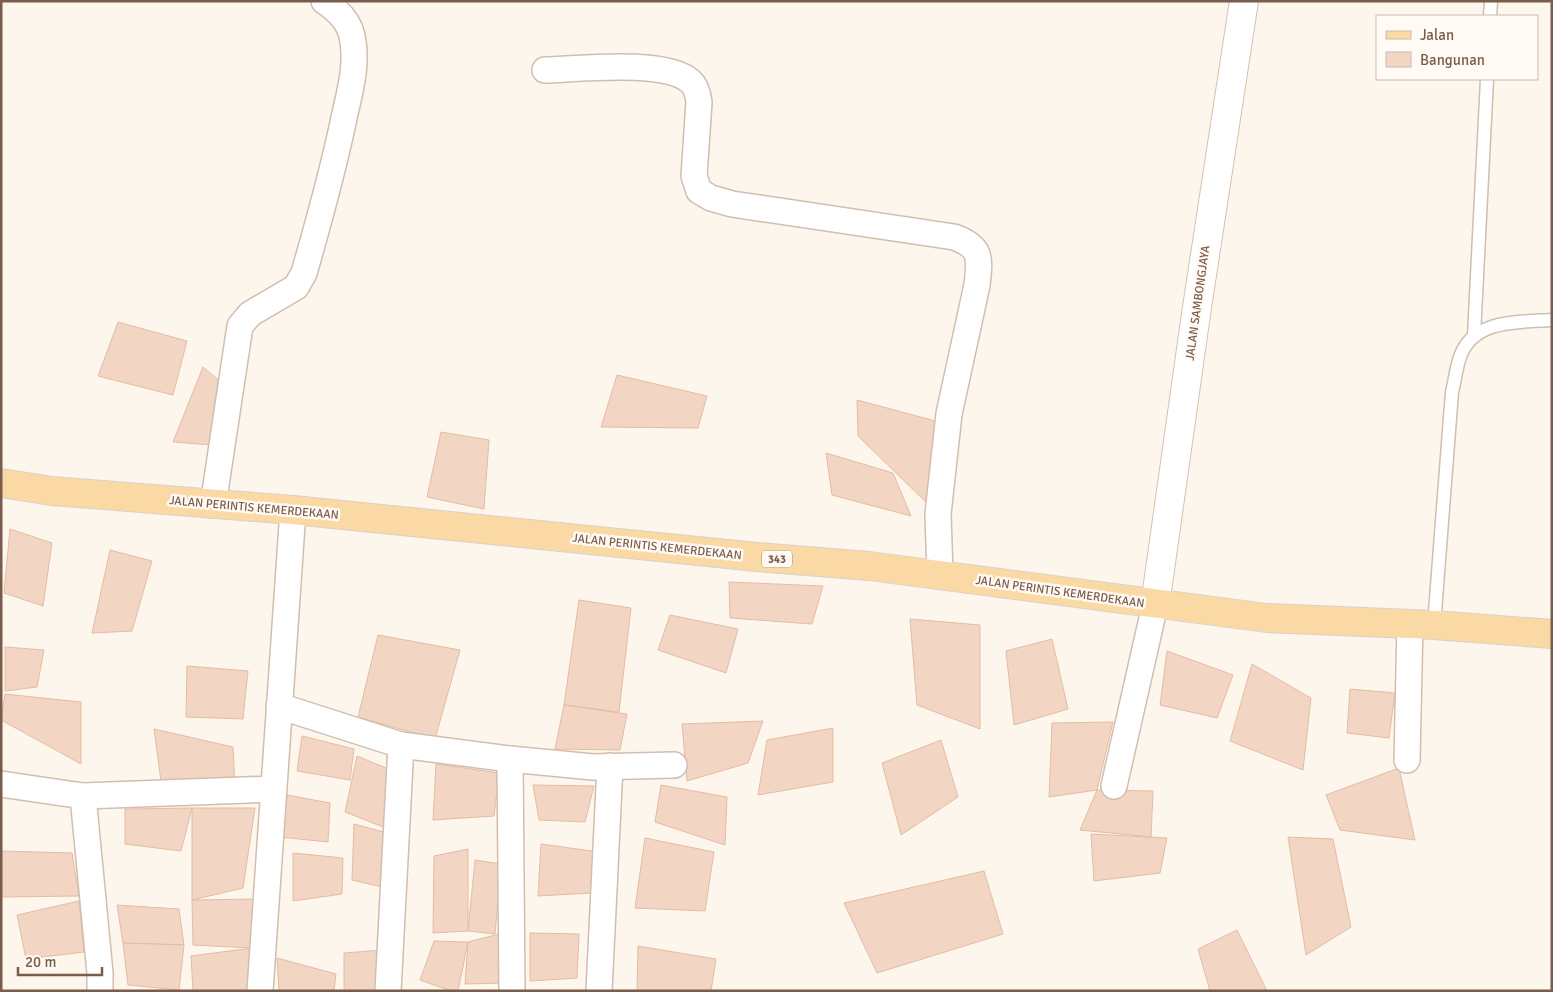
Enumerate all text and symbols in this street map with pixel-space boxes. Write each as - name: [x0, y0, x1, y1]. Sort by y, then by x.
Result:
- legend: [1376, 15, 1538, 80]
- text: Jalan: [1420, 26, 1454, 44]
- text: Bangunan: [1420, 51, 1485, 69]
- street label: JALAN SAMBONGJAYA: [1182, 244, 1214, 362]
- street label: JALAN PERINTIS KEMERDEKAAN: [169, 493, 339, 523]
- street label: JALAN PERINTIS KEMERDEKAAN: [572, 531, 742, 563]
- road number: 343: [762, 550, 792, 568]
- street label: JALAN PERINTIS KEMERDEKAAN: [975, 573, 1145, 611]
- scale bar: [18, 944, 101, 976]
- text: 20 m: [25, 953, 56, 971]

